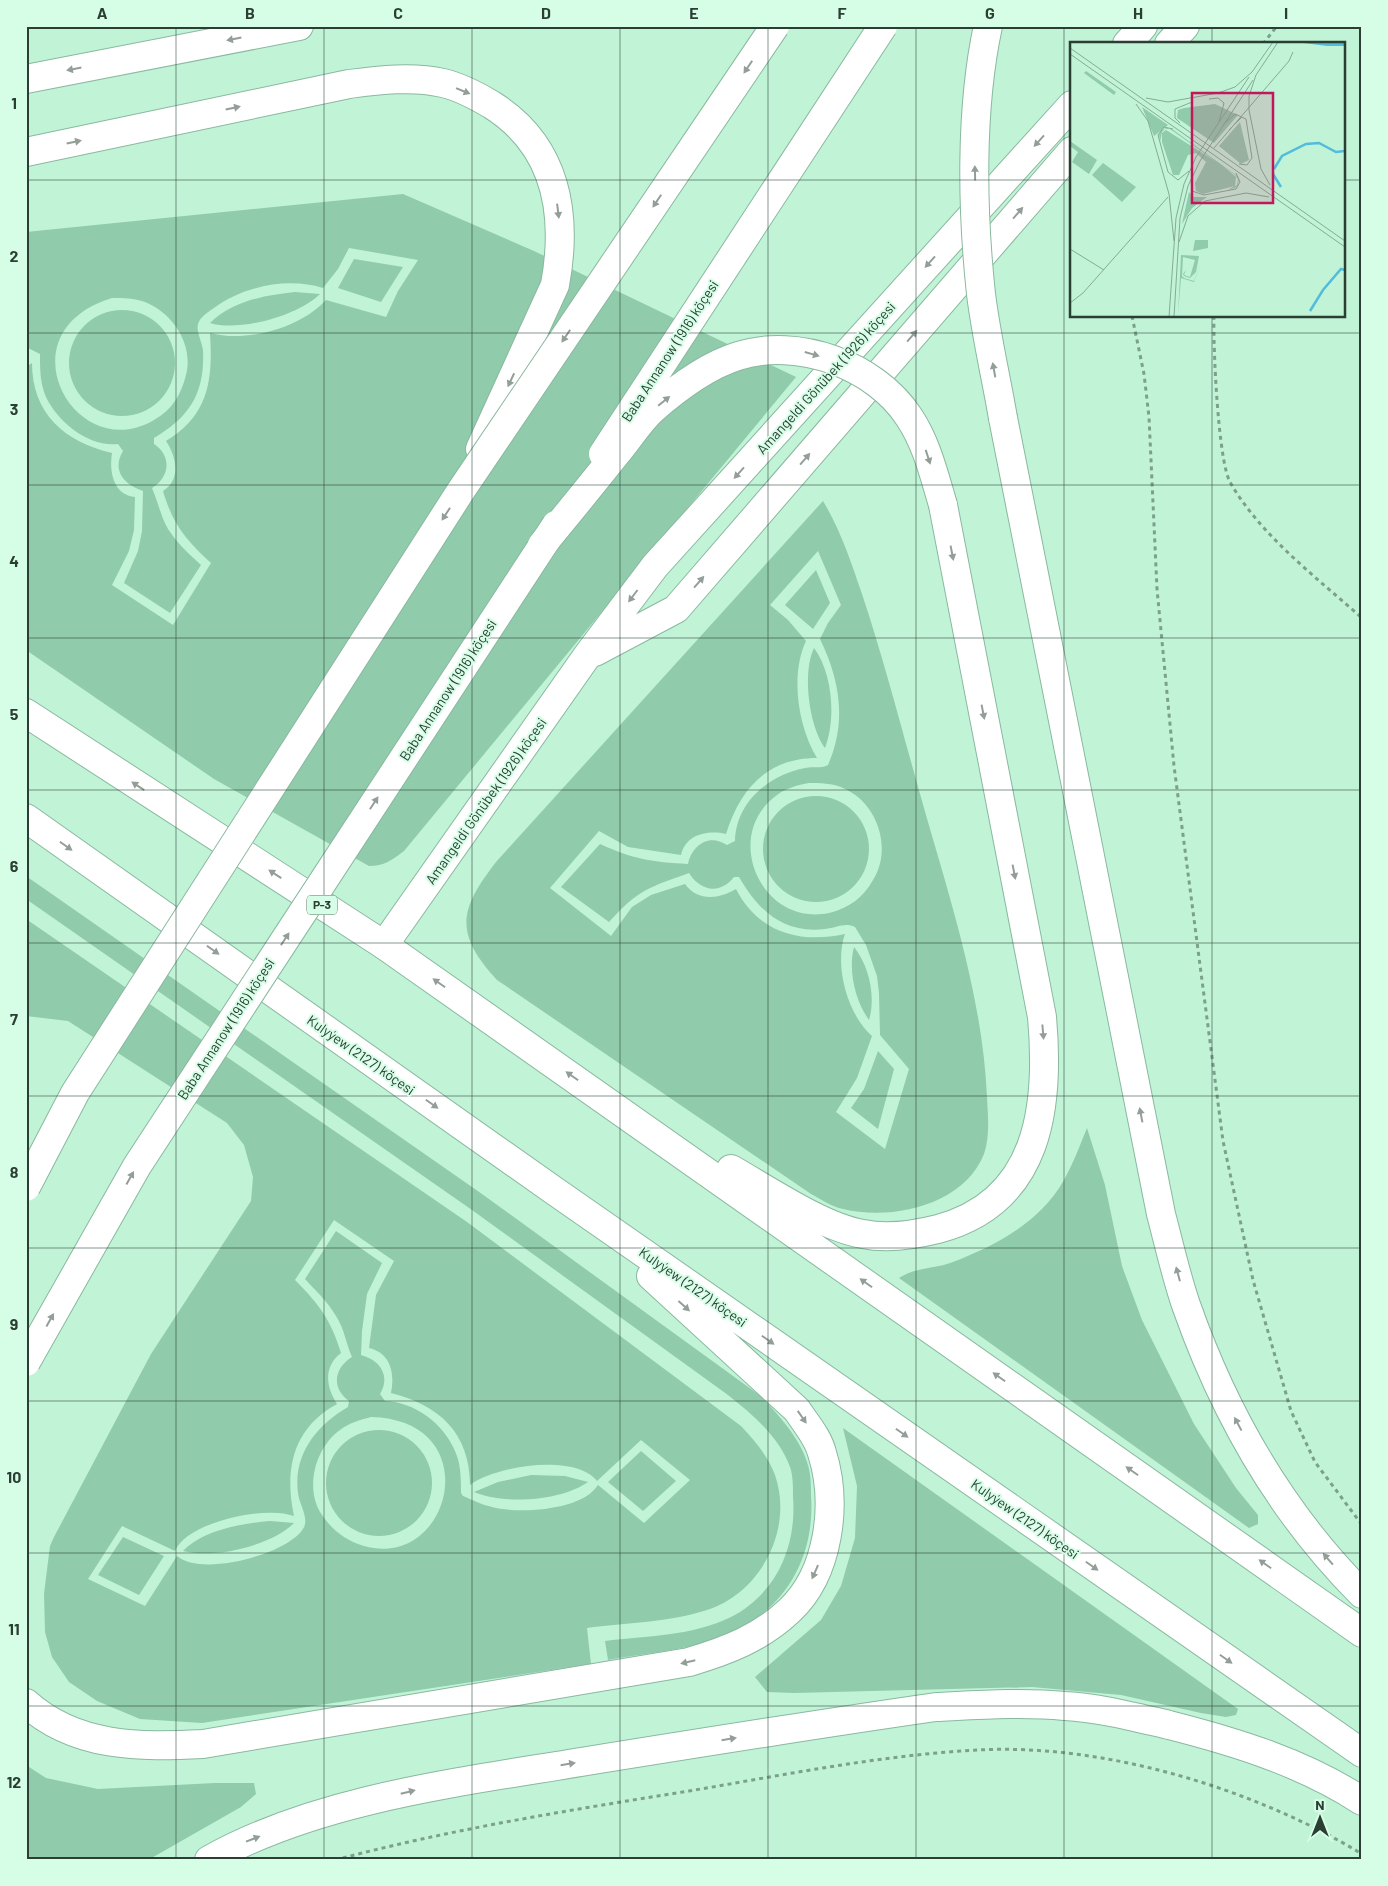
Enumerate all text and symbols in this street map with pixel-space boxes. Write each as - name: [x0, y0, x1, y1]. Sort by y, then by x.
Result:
- text: A: [97, 3, 108, 22]
- text: B: [245, 3, 255, 22]
- text: C: [393, 3, 403, 22]
- text: D: [541, 3, 551, 22]
- text: E: [689, 3, 699, 22]
- text: F: [838, 3, 847, 22]
- text: G: [985, 3, 995, 22]
- text: H: [1133, 3, 1143, 22]
- text: I: [1284, 3, 1288, 22]
- one-way arrow: [226, 35, 242, 43]
- inset map: [1070, 42, 1346, 318]
- one-way arrow: [743, 60, 753, 73]
- one-way arrow: [66, 66, 82, 74]
- one-way arrow: [455, 87, 470, 95]
- text: 1: [11, 93, 17, 112]
- one-way arrow: [225, 104, 241, 112]
- one-way arrow: [1033, 135, 1045, 147]
- one-way arrow: [66, 138, 82, 146]
- one-way arrow: [971, 165, 979, 181]
- one-way arrow: [652, 194, 662, 208]
- one-way arrow: [554, 203, 562, 219]
- one-way arrow: [1012, 208, 1024, 220]
- text: 2: [10, 246, 19, 265]
- one-way arrow: [924, 255, 936, 267]
- street label: Baba Annanow (1916) köçesi: [617, 277, 722, 425]
- street label: Amangeldi Gönübek (1926) köçesi: [753, 298, 899, 457]
- one-way arrow: [561, 329, 571, 343]
- one-way arrow: [906, 330, 917, 343]
- one-way arrow: [805, 351, 820, 359]
- one-way arrow: [990, 361, 998, 377]
- one-way arrow: [507, 373, 515, 387]
- one-way arrow: [657, 396, 670, 407]
- text: 3: [10, 399, 18, 418]
- one-way arrow: [925, 449, 932, 464]
- one-way arrow: [800, 453, 811, 466]
- one-way arrow: [733, 467, 745, 479]
- one-way arrow: [441, 508, 451, 521]
- one-way arrow: [949, 545, 957, 561]
- text: 4: [9, 551, 19, 570]
- one-way arrow: [694, 576, 705, 589]
- one-way arrow: [627, 589, 638, 602]
- street label: Baba Annanow (1916) köçesi: [395, 616, 500, 764]
- text: 5: [10, 704, 19, 723]
- one-way arrow: [979, 705, 987, 720]
- street label: Amangeldi Gönübek (1926) köçesi: [422, 714, 550, 887]
- one-way arrow: [132, 781, 145, 790]
- one-way arrow: [369, 796, 379, 810]
- one-way arrow: [59, 841, 73, 851]
- text: 6: [10, 856, 19, 875]
- one-way arrow: [1010, 864, 1018, 880]
- one-way arrow: [268, 869, 281, 879]
- road number: P-3: [307, 896, 337, 914]
- one-way arrow: [280, 933, 290, 946]
- one-way arrow: [206, 945, 220, 955]
- street label: Baba Annanow (1916) köçesi: [173, 955, 278, 1103]
- one-way arrow: [432, 978, 446, 988]
- text: 7: [10, 1009, 18, 1028]
- street label: Kulyýew (2127) köçesi: [304, 1011, 418, 1098]
- one-way arrow: [1039, 1024, 1047, 1040]
- one-way arrow: [566, 1071, 579, 1081]
- one-way arrow: [425, 1099, 439, 1109]
- one-way arrow: [1137, 1107, 1145, 1123]
- text: 8: [10, 1162, 19, 1181]
- one-way arrow: [126, 1171, 134, 1186]
- street label: Kulyýew (2127) köçesi: [636, 1243, 750, 1330]
- one-way arrow: [1173, 1266, 1181, 1281]
- one-way arrow: [860, 1278, 873, 1288]
- one-way arrow: [677, 1300, 689, 1312]
- one-way arrow: [46, 1313, 55, 1326]
- text: 9: [10, 1314, 18, 1333]
- one-way arrow: [762, 1335, 775, 1345]
- one-way arrow: [992, 1372, 1006, 1382]
- one-way arrow: [797, 1411, 807, 1424]
- one-way arrow: [1234, 1417, 1242, 1431]
- one-way arrow: [895, 1428, 908, 1438]
- one-way arrow: [1125, 1466, 1139, 1476]
- text: 10: [7, 1467, 21, 1486]
- street label: Kulyýew (2127) köçesi: [968, 1475, 1082, 1562]
- one-way arrow: [1322, 1553, 1334, 1565]
- one-way arrow: [1258, 1559, 1272, 1569]
- one-way arrow: [1086, 1561, 1099, 1571]
- one-way arrow: [811, 1565, 819, 1579]
- text: 11: [8, 1619, 20, 1638]
- one-way arrow: [1219, 1654, 1233, 1664]
- one-way arrow: [680, 1658, 695, 1666]
- one-way arrow: [721, 1734, 737, 1742]
- one-way arrow: [561, 1760, 577, 1768]
- text: 12: [7, 1772, 21, 1791]
- one-way arrow: [401, 1787, 416, 1795]
- north arrow: [1296, 1794, 1346, 1844]
- text: N: [1315, 1796, 1325, 1813]
- one-way arrow: [246, 1835, 260, 1843]

